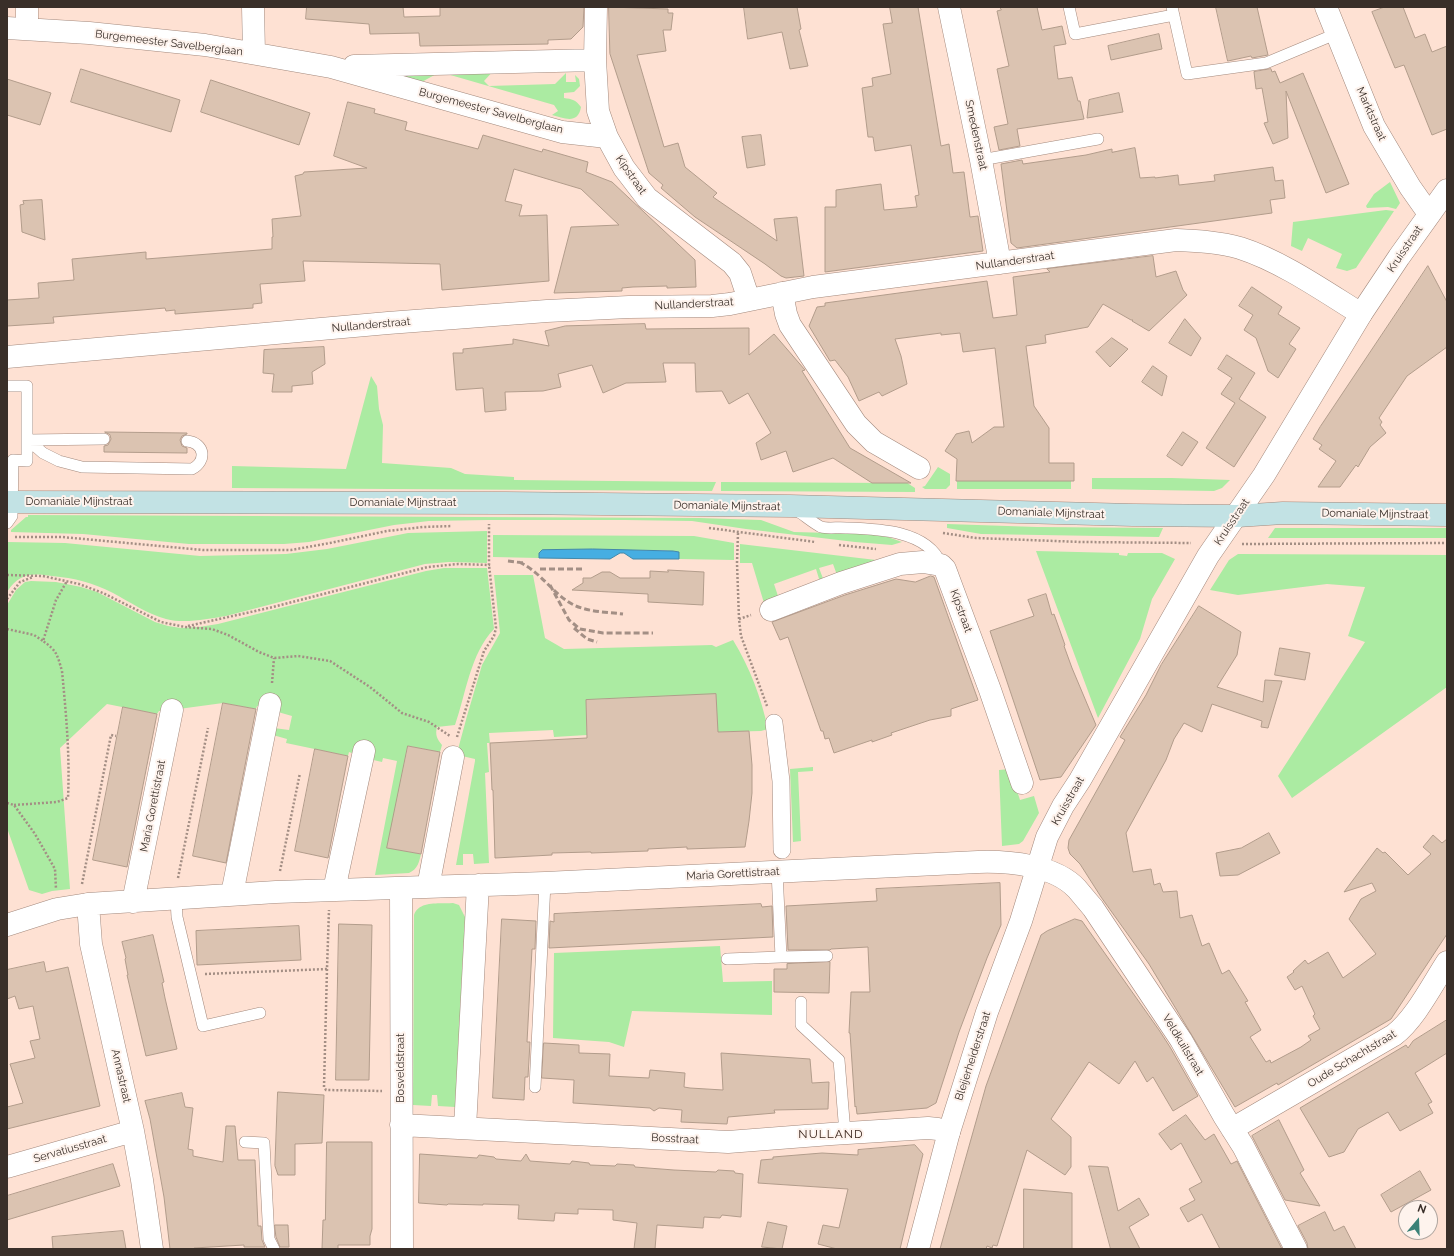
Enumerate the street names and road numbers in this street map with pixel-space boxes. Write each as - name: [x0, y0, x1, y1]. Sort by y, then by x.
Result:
- street label: Burgemeester Savelberglaan: [94, 27, 244, 59]
- street label: Burgemeester Savelberglaan: [418, 85, 564, 137]
- street label: Marktstraat: [1353, 85, 1389, 143]
- street label: Smedenstraat: [962, 99, 990, 171]
- street label: Kipstraat: [613, 153, 649, 197]
- street label: Kruisstraat: [1385, 223, 1425, 275]
- street label: Nullanderstraat: [975, 249, 1055, 273]
- street label: Nullanderstraat: [654, 295, 734, 313]
- street label: Nullanderstraat: [331, 315, 411, 335]
- street label: Domaniale Mijnstraat: [26, 495, 132, 509]
- street label: Domaniale Mijnstraat: [350, 496, 456, 510]
- street label: Kruisstraat: [1212, 496, 1252, 548]
- street label: Domaniale Mijnstraat: [673, 498, 781, 514]
- street label: Domaniale Mijnstraat: [997, 505, 1105, 521]
- street label: Domaniale Mijnstraat: [1321, 506, 1429, 522]
- street label: Kipstraat: [947, 588, 975, 634]
- street label: Maria Gorettistraat: [138, 759, 168, 853]
- street label: Kruisstraat: [1049, 774, 1087, 828]
- street label: Maria Gorettistraat: [686, 865, 780, 883]
- street label: Bleijerheiderstraat: [952, 1010, 994, 1102]
- street label: Veldkuilstraat: [1160, 1012, 1206, 1078]
- street label: Oude Schachtstraat: [1305, 1027, 1399, 1091]
- street label: Bosveldstraat: [394, 1033, 408, 1103]
- street label: Annastraat: [108, 1048, 134, 1104]
- street label: Bosstraat: [651, 1131, 699, 1147]
- street label: Servatiusstraat: [32, 1132, 108, 1166]

